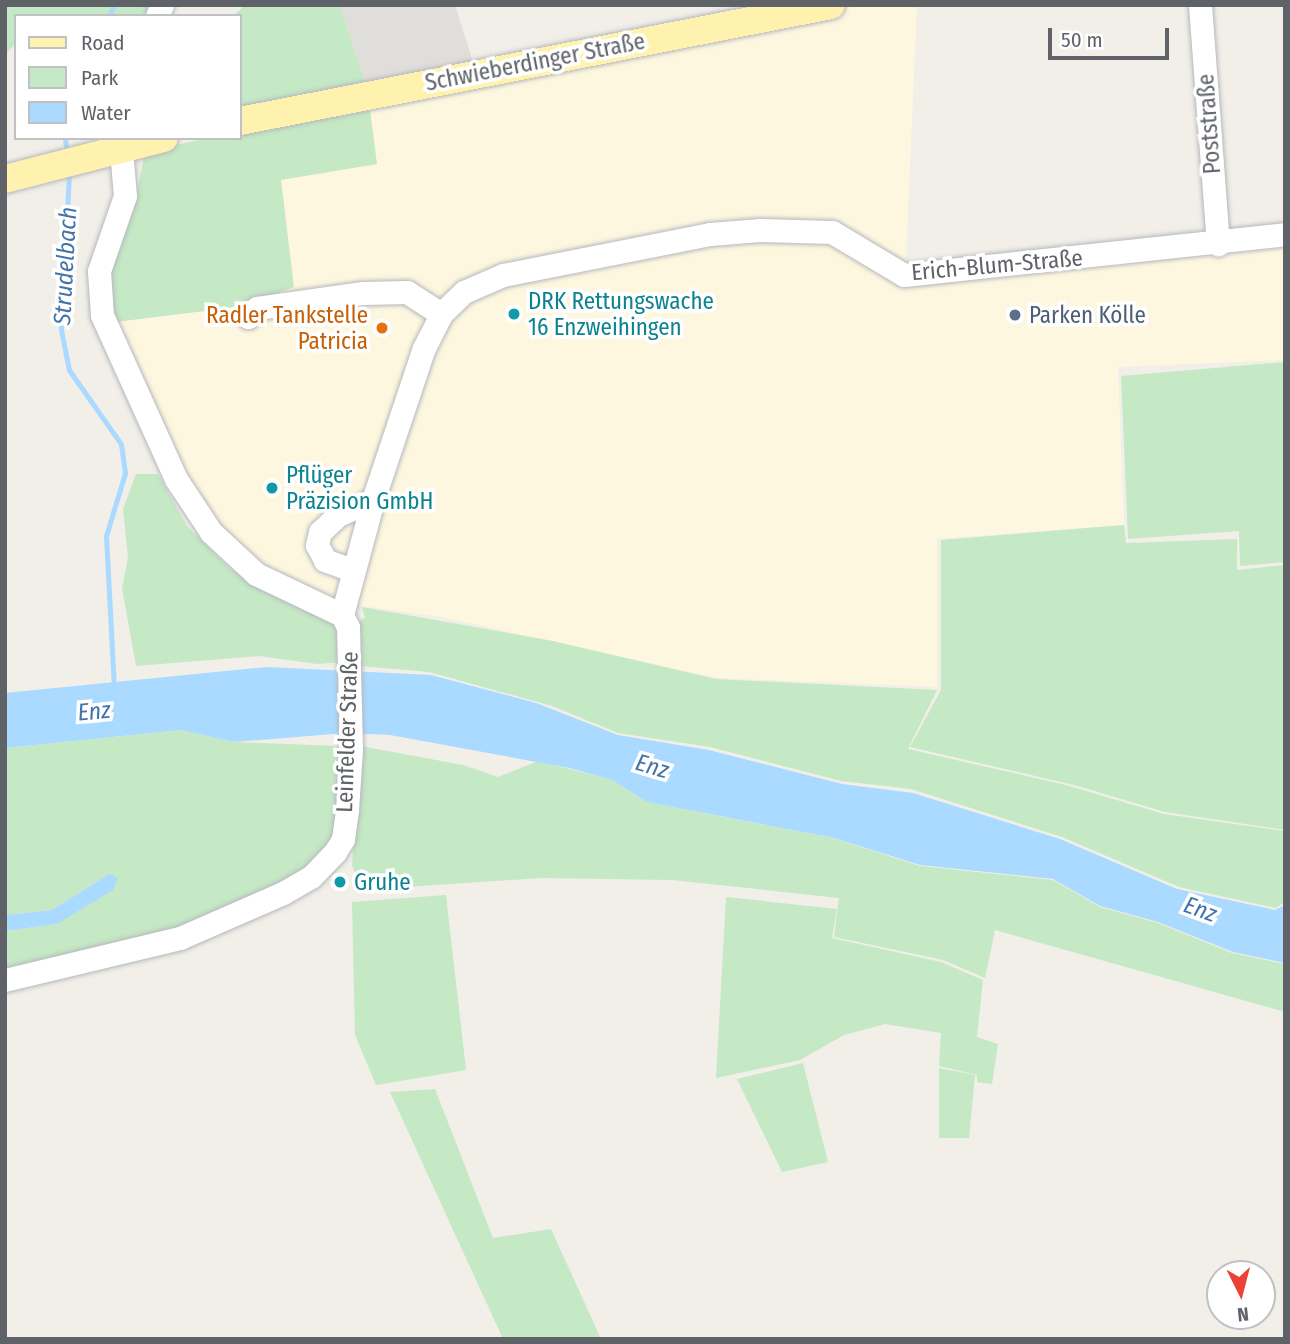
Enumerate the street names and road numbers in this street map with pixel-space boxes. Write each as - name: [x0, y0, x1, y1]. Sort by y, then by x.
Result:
- street label: Schwieberdinger Straße: [423, 27, 647, 97]
- street label: Poststraße: [1192, 73, 1226, 175]
- street label: Erich-Blum-Straße: [910, 244, 1084, 286]
- street label: Leinfelder Straße: [330, 651, 364, 813]

